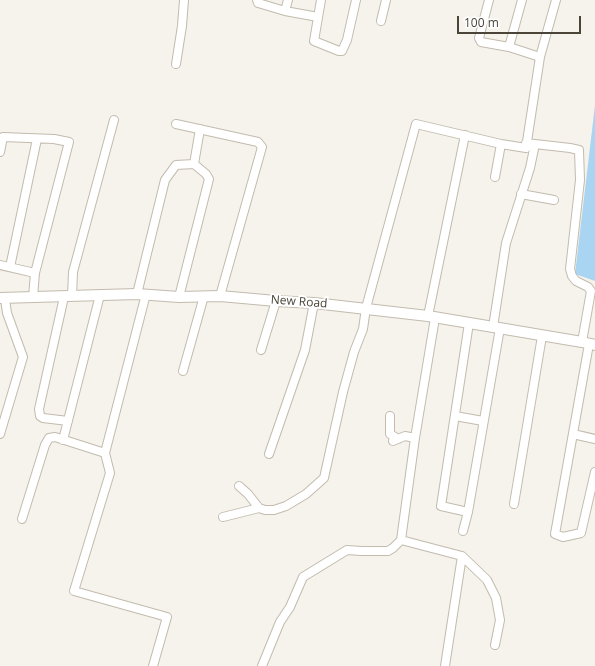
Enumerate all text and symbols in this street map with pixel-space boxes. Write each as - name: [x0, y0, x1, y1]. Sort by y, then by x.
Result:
- scale bar: [459, 8, 583, 34]
- text: 100 m: [464, 14, 499, 31]
- street label: New Road: [270, 293, 328, 311]

